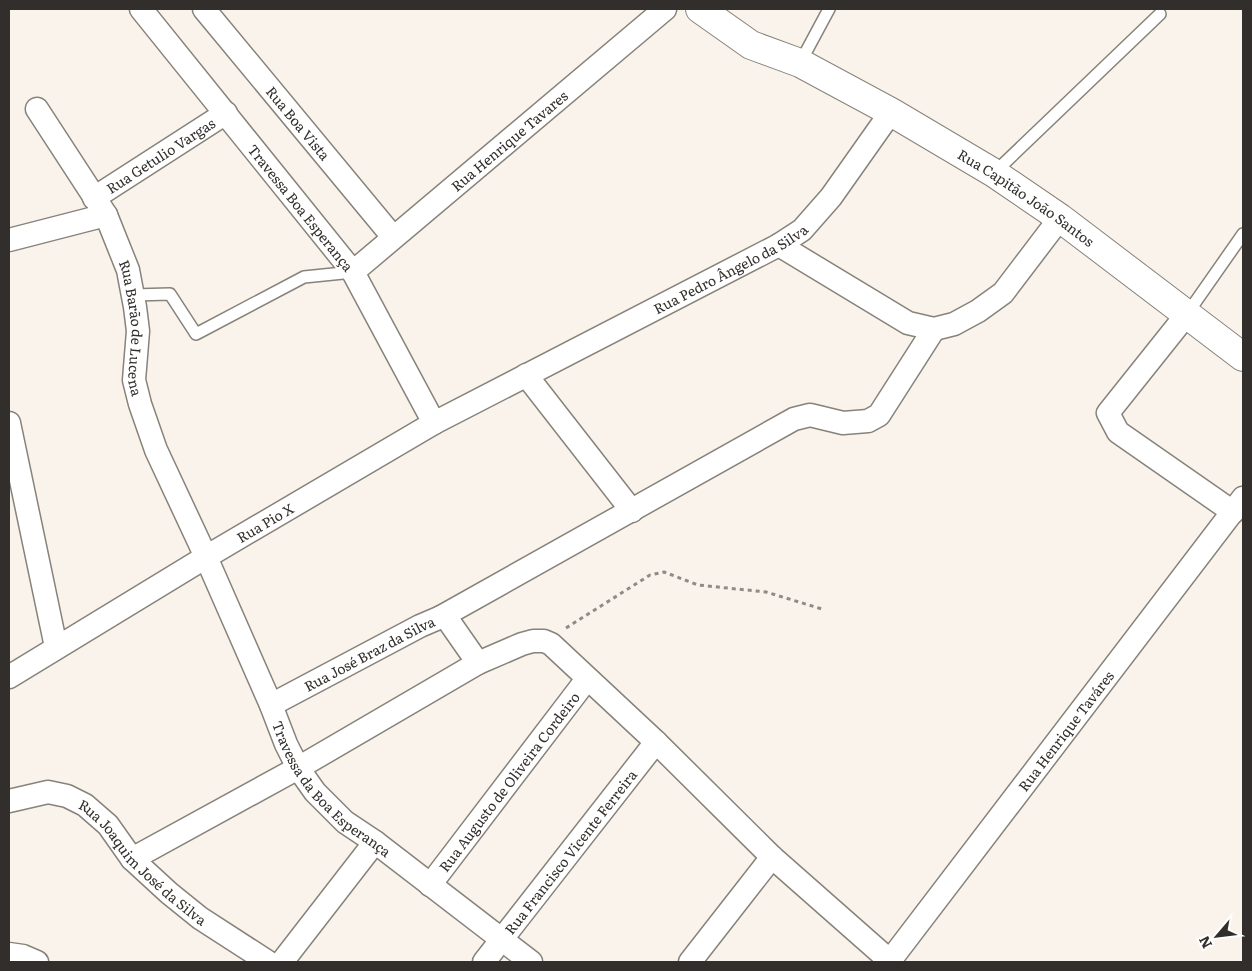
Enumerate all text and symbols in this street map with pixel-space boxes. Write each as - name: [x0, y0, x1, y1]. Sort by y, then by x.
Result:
- street label: Rua Boa Vista: [262, 82, 335, 165]
- street label: Rua Henrique Tavares: [446, 86, 572, 196]
- street label: Rua Getulio Vargas: [102, 113, 219, 198]
- street label: Travessa Boa Esperança: [244, 140, 359, 276]
- street label: Rua Capitão João Santos: [954, 144, 1099, 251]
- street label: Rua Pedro Ângelo da Silva: [650, 220, 813, 318]
- street label: Rua Barão de Lucena: [115, 257, 148, 398]
- street label: Rua Pio X: [233, 498, 297, 547]
- street label: Rua José Braz da Silva: [300, 611, 438, 696]
- street label: Rua Henrique Taváres: [1013, 666, 1118, 795]
- street label: Rua Augusto de Oliveira Cordeiro: [434, 688, 584, 876]
- street label: Travessa da Boa Esperança: [268, 718, 396, 861]
- street label: Rua Francisco Vicente Ferreira: [499, 765, 641, 938]
- street label: Rua Joaquim José da Silva: [76, 794, 211, 930]
- north arrow: [1192, 911, 1242, 961]
- text: N: [1193, 932, 1216, 952]

